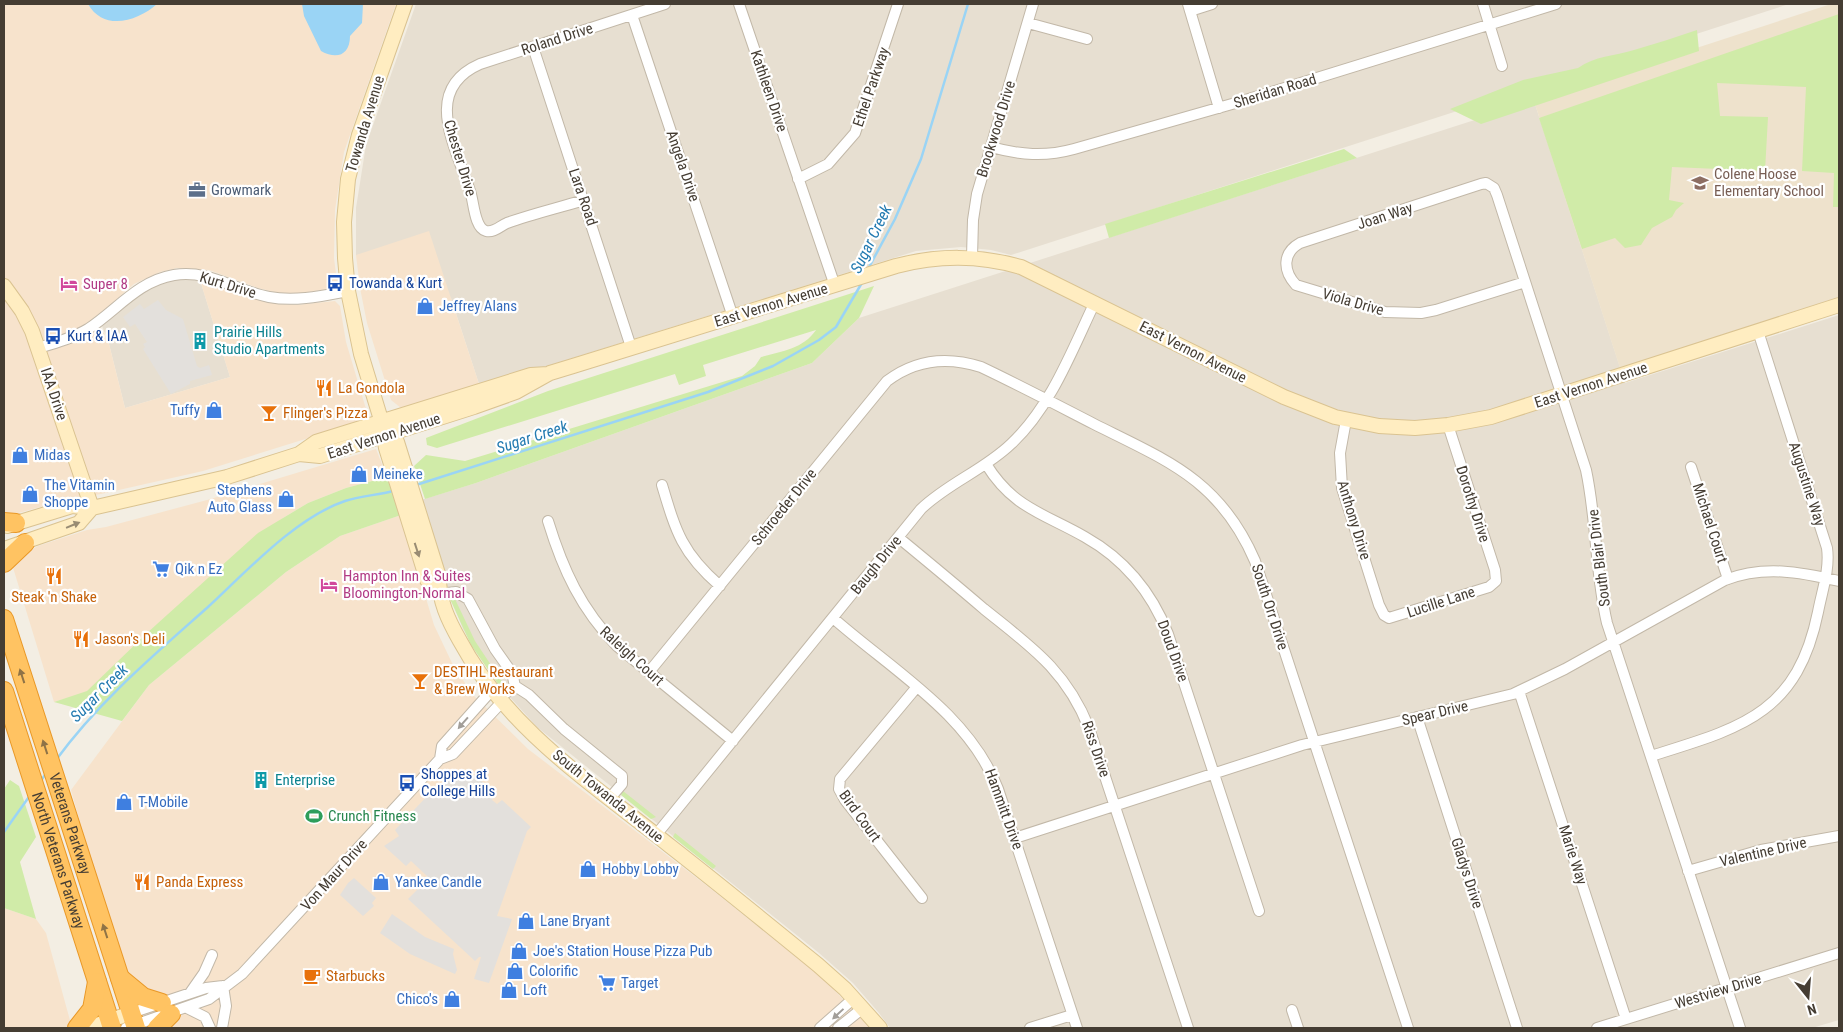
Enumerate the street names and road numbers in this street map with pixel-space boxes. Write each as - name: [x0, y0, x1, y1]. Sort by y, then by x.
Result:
- street label: Roland Drive: [519, 19, 595, 59]
- street label: Ethel Parkway: [849, 45, 893, 129]
- street label: Kathleen Drive: [747, 48, 791, 134]
- street label: Sheridan Road: [1231, 70, 1319, 112]
- street label: Towanda Avenue: [342, 74, 388, 174]
- street label: Brookwood Drive: [973, 79, 1019, 179]
- street label: Chester Drive: [440, 118, 480, 198]
- street label: Angela Drive: [662, 128, 704, 204]
- street label: Lara Road: [565, 166, 601, 228]
- street label: Joan Way: [1355, 199, 1415, 233]
- street label: Kurt Drive: [198, 268, 258, 302]
- street label: East Vernon Avenue: [712, 279, 830, 331]
- street label: Viola Drive: [1320, 285, 1386, 319]
- street label: East Vernon Avenue: [1136, 317, 1250, 387]
- street label: East Vernon Avenue: [1532, 358, 1650, 412]
- street label: IAA Drive: [37, 365, 71, 423]
- street label: East Vernon Avenue: [325, 409, 443, 463]
- street label: Augustine Way: [1785, 440, 1829, 528]
- street label: Dorothy Drive: [1452, 463, 1494, 545]
- street label: Schroeder Drive: [748, 465, 820, 549]
- street label: Anthony Drive: [1333, 478, 1375, 562]
- street label: Michael Court: [1689, 481, 1731, 565]
- street label: South Blair Drive: [1584, 508, 1614, 608]
- street label: Baugh Drive: [847, 532, 905, 598]
- street label: South Orr Drive: [1248, 562, 1292, 652]
- street label: Lucille Lane: [1405, 583, 1477, 621]
- street label: Doud Drive: [1154, 618, 1192, 684]
- street label: Raleigh Court: [596, 623, 668, 689]
- street label: Spear Drive: [1400, 697, 1470, 729]
- street label: Riss Drive: [1078, 718, 1114, 780]
- street label: South Towanda Avenue: [549, 746, 667, 846]
- street label: Hammitt Drive: [981, 766, 1027, 852]
- street label: Veterans Parkway: [45, 771, 95, 877]
- street label: Bird Court: [835, 787, 885, 845]
- street label: North Veterans Parkway: [28, 790, 89, 931]
- street label: Marie Way: [1555, 823, 1591, 887]
- street label: Valentine Drive: [1718, 833, 1808, 871]
- street label: Gladys Drive: [1447, 835, 1487, 911]
- street label: Von Maur Drive: [297, 836, 371, 914]
- street label: Westview Drive: [1673, 969, 1763, 1013]

